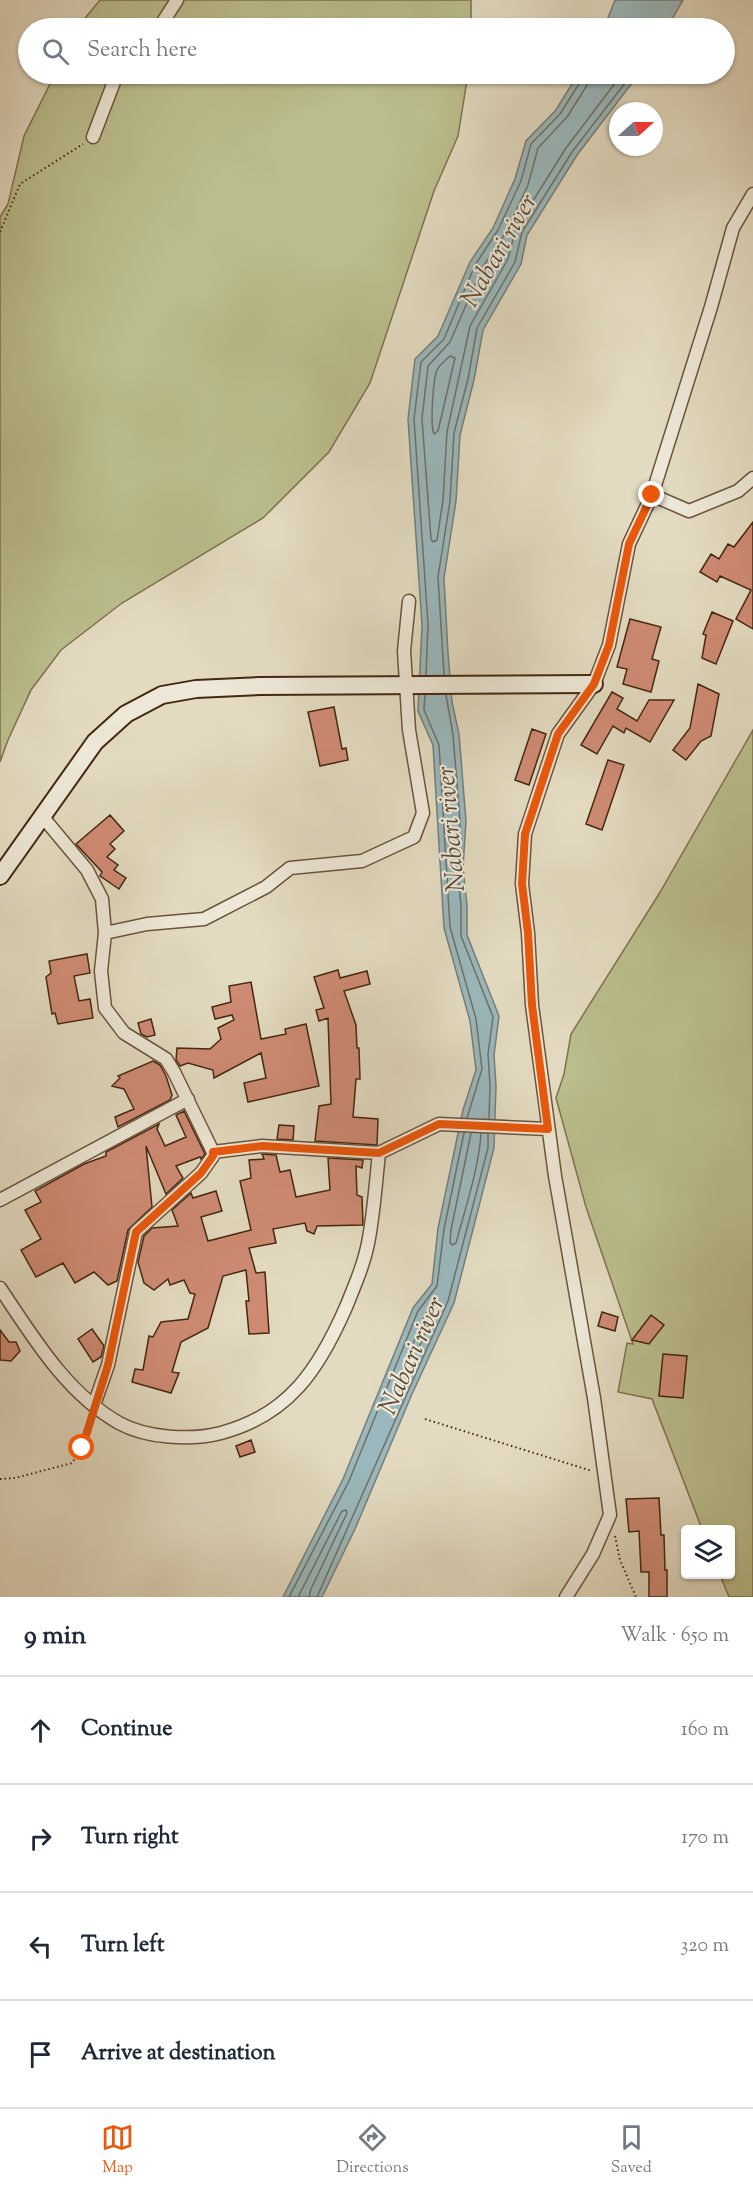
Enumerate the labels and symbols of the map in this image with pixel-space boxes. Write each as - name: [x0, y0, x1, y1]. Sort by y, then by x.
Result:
- north arrow: [609, 102, 663, 156]
- water label: Nabari river: [452, 187, 548, 315]
- route end: [638, 481, 664, 507]
- water label: Nabari river: [428, 765, 476, 893]
- water label: Nabari river: [370, 1291, 456, 1421]
- route start: [68, 1434, 94, 1460]

